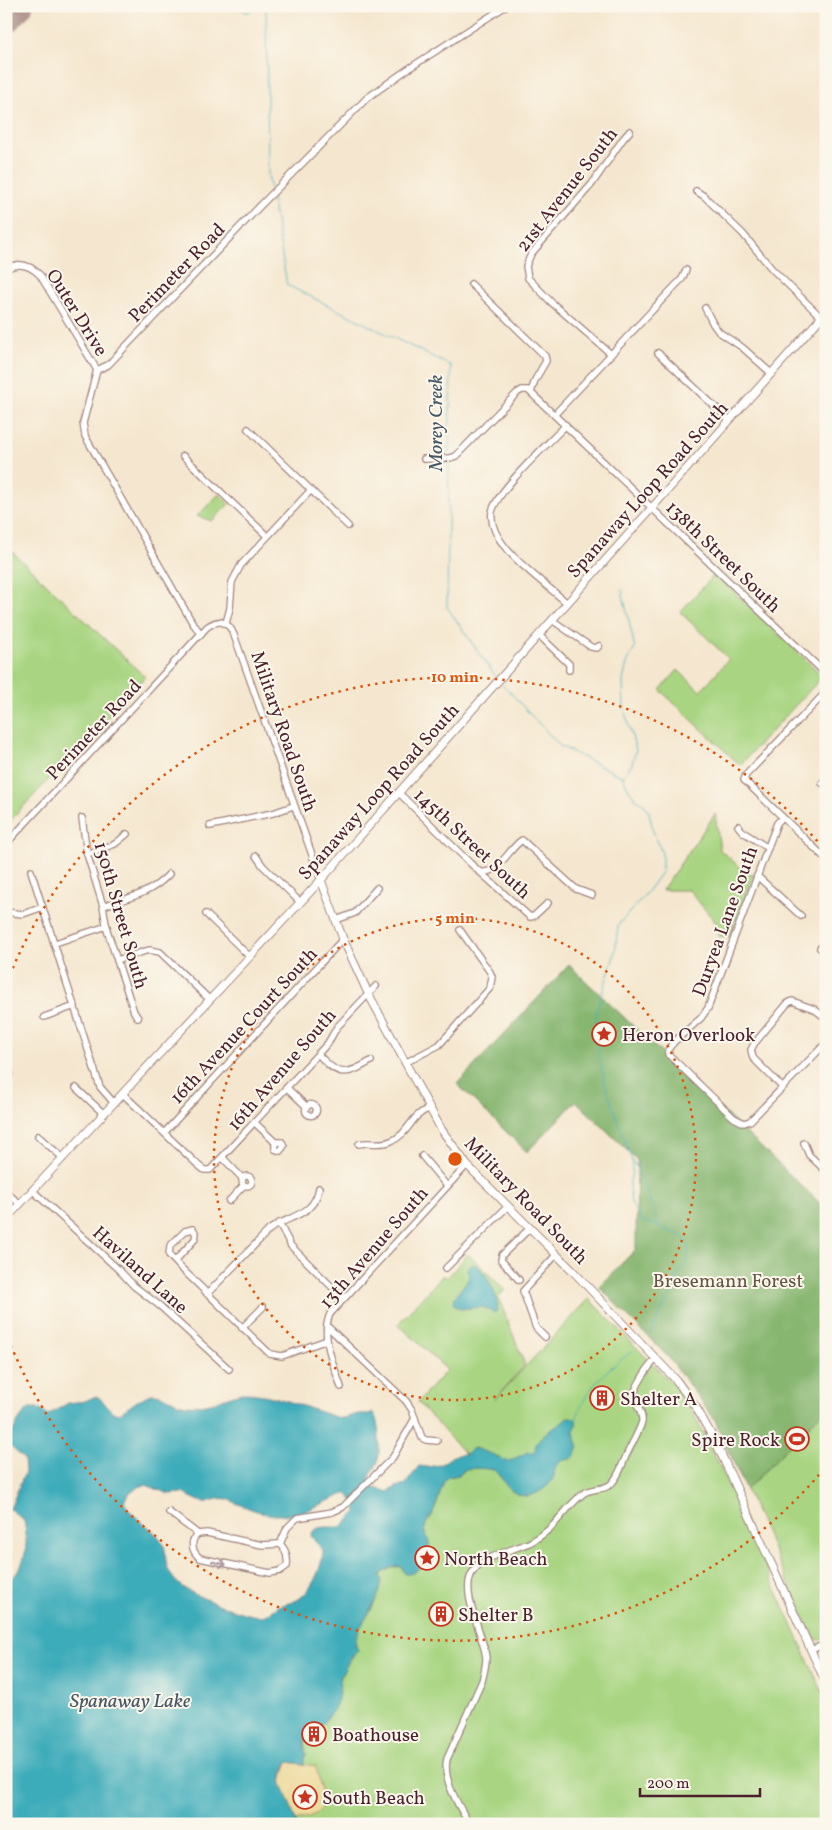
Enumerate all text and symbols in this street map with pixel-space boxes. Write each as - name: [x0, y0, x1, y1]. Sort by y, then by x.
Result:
- street label: 21st Avenue South: [511, 123, 624, 258]
- street label: Perimeter Road: [123, 218, 232, 329]
- street label: Outer Drive: [39, 265, 113, 362]
- water label: Morey Creek: [423, 375, 451, 472]
- street label: Spanaway Loop Road South: [562, 396, 735, 584]
- street label: 138th Street South: [659, 495, 786, 619]
- street label: Military Road South: [243, 648, 323, 816]
- text: 10 min: [431, 668, 479, 689]
- street label: Perimeter Road: [41, 674, 148, 787]
- street label: Spanaway Loop Road South: [293, 698, 466, 886]
- street label: 145th Street South: [407, 783, 536, 906]
- street label: 150th Street South: [87, 839, 154, 992]
- street label: Duryea Lane South: [687, 843, 765, 1001]
- text: 5 min: [435, 909, 475, 930]
- street label: 16th Avenue Court South: [165, 942, 324, 1110]
- street label: 16th Avenue South: [222, 1004, 343, 1137]
- place icon: Heron Overlook: [591, 1021, 617, 1047]
- place label: Heron Overlook: [622, 1023, 755, 1049]
- street label: Military Road South: [458, 1132, 593, 1271]
- centre of rings: [446, 1150, 464, 1168]
- street label: 13th Avenue South: [314, 1182, 435, 1315]
- street label: Haviland Lane: [86, 1221, 193, 1320]
- park label: Bresemann Forest: [653, 1269, 803, 1295]
- building icon: Shelter A: [589, 1385, 615, 1411]
- place label: Shelter A: [620, 1387, 697, 1413]
- sports icon: Spire Rock: [784, 1426, 810, 1452]
- place label: Spire Rock: [691, 1428, 780, 1454]
- place icon: North Beach: [414, 1545, 440, 1571]
- place label: North Beach: [444, 1547, 548, 1573]
- one-way arrow: [210, 1559, 226, 1568]
- building icon: Shelter B: [428, 1601, 454, 1627]
- place label: Shelter B: [458, 1603, 534, 1629]
- water label: Spanaway Lake: [70, 1688, 191, 1716]
- building icon: Boathouse: [301, 1721, 327, 1747]
- place label: Boathouse: [332, 1723, 419, 1749]
- scale bar: [640, 1765, 760, 1797]
- text: 200 m: [647, 1774, 690, 1795]
- place icon: South Beach: [292, 1784, 318, 1810]
- place label: South Beach: [322, 1786, 425, 1812]

